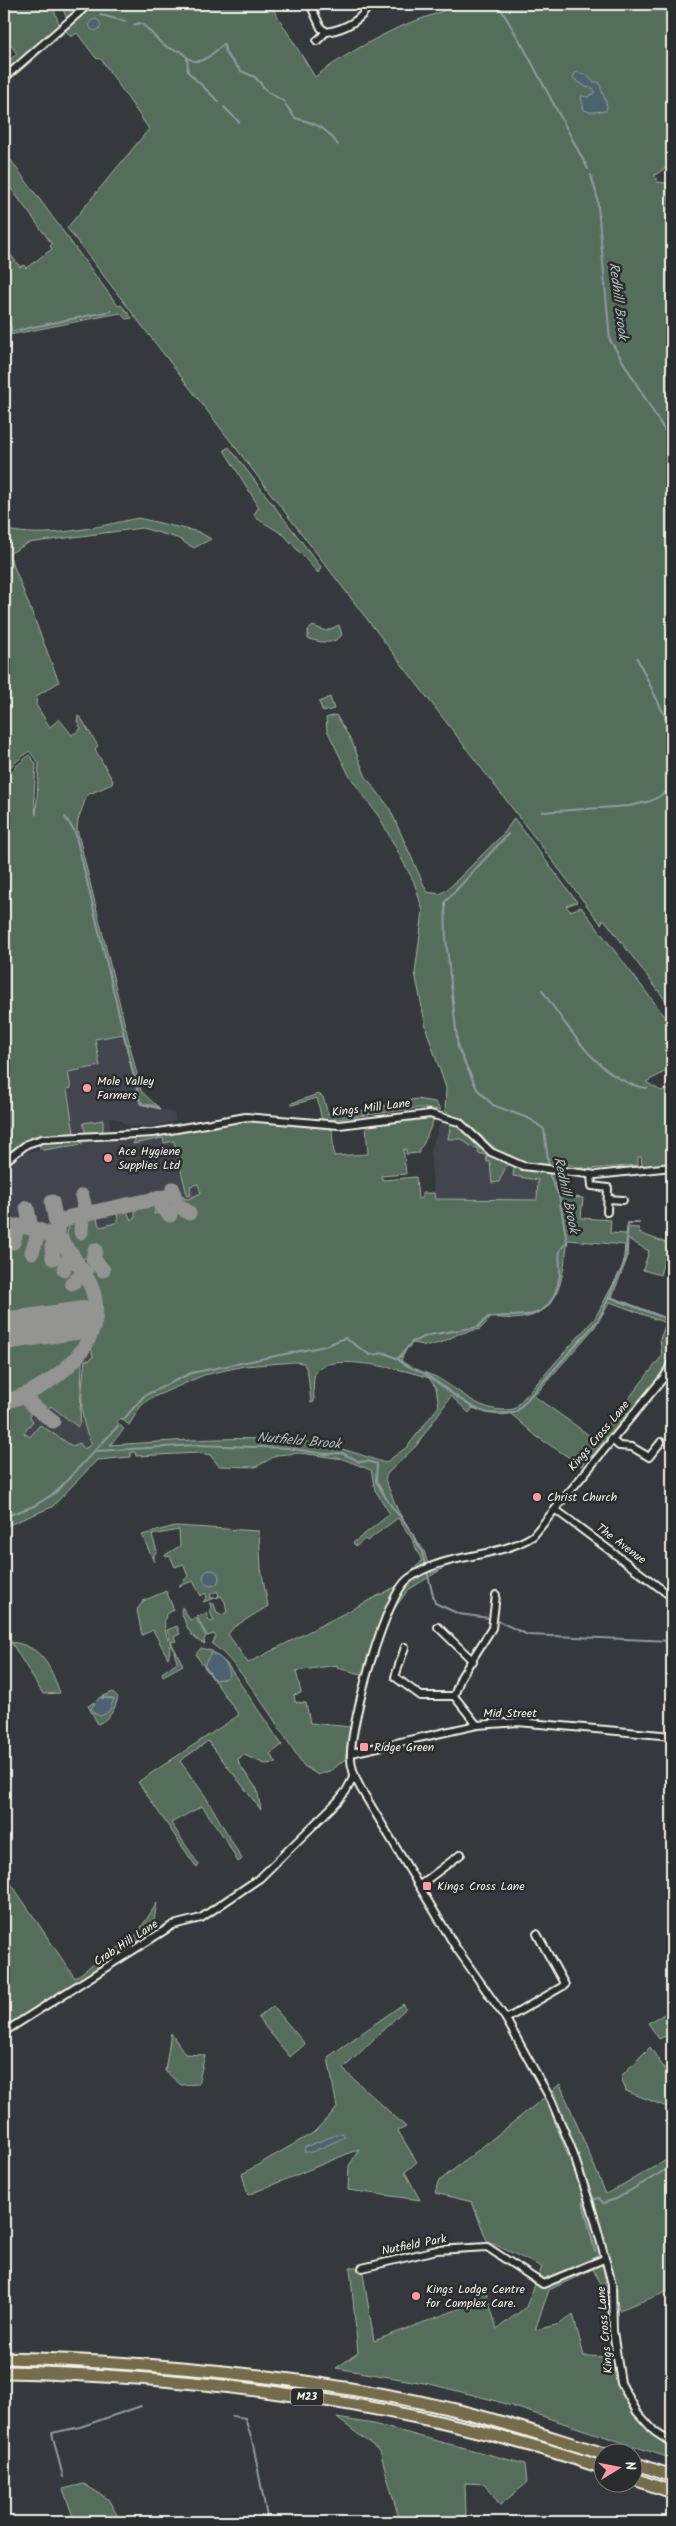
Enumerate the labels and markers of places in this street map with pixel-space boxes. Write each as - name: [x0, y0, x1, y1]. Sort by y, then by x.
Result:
- place label: Mole Valley Farmers: [97, 1072, 154, 1105]
- marker: Mole Valley Farmers: [81, 1082, 93, 1094]
- place label: Ace Hygiene Supplies Ltd: [118, 1142, 181, 1175]
- marker: Ace Hygiene Supplies Ltd: [102, 1152, 114, 1164]
- place label: Christ Church: [547, 1488, 617, 1507]
- marker: Christ Church: [531, 1491, 543, 1503]
- place label: Ridge Green: [374, 1738, 434, 1757]
- marker: Ridge Green: [358, 1741, 370, 1753]
- place label: Kings Cross Lane: [437, 1877, 525, 1896]
- marker: Kings Cross Lane: [421, 1880, 433, 1892]
- place label: Kings Lodge Centre for Complex Care.: [426, 2280, 525, 2313]
- marker: Kings Lodge Centre for Complex Care.: [410, 2290, 422, 2302]

